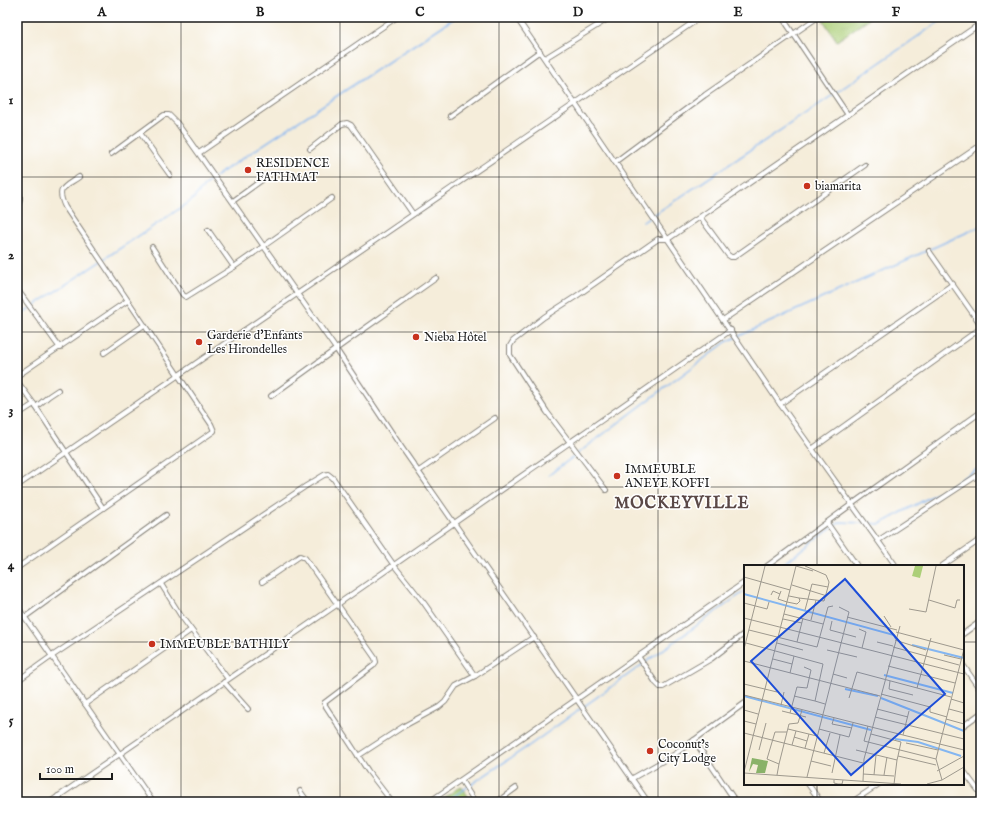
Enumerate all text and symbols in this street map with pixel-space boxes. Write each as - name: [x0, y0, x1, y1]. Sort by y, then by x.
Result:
- text: A: [97, 4, 108, 21]
- text: B: [256, 4, 265, 21]
- text: C: [415, 4, 425, 21]
- text: D: [573, 4, 584, 21]
- text: E: [733, 4, 743, 21]
- text: F: [892, 4, 901, 21]
- text: 1: [9, 92, 14, 109]
- place label: RESIDENCE FATHMAT: [256, 156, 330, 185]
- marker: RESIDENCE FATHMAT: [243, 165, 253, 175]
- place label: biamarita: [815, 179, 862, 194]
- marker: biamarita: [802, 181, 812, 191]
- text: 2: [8, 247, 14, 264]
- place label: Garderie d'Enfants Les Hirondelles: [207, 328, 302, 357]
- place label: Nieba Hôtel: [424, 330, 487, 345]
- marker: Nieba Hôtel: [411, 332, 421, 342]
- marker: Garderie d'Enfants Les Hirondelles: [194, 337, 204, 347]
- text: 3: [9, 402, 14, 419]
- place label: IMMEUBLE ANEYE KOFFI: [624, 462, 710, 491]
- marker: IMMEUBLE ANEYE KOFFI: [612, 471, 622, 481]
- district label: MOCKEYVILLE: [614, 494, 750, 514]
- text: 4: [8, 557, 15, 574]
- inset map: [744, 565, 964, 785]
- place label: IMMEUBLE BATHILY: [160, 637, 291, 652]
- marker: IMMEUBLE BATHILY: [147, 639, 157, 649]
- text: 5: [9, 712, 14, 729]
- place label: Coconut’s City Lodge: [658, 737, 716, 766]
- marker: Coconut’s City Lodge: [645, 746, 655, 756]
- scale bar: [40, 755, 112, 781]
- text: 100 m: [46, 762, 74, 777]

